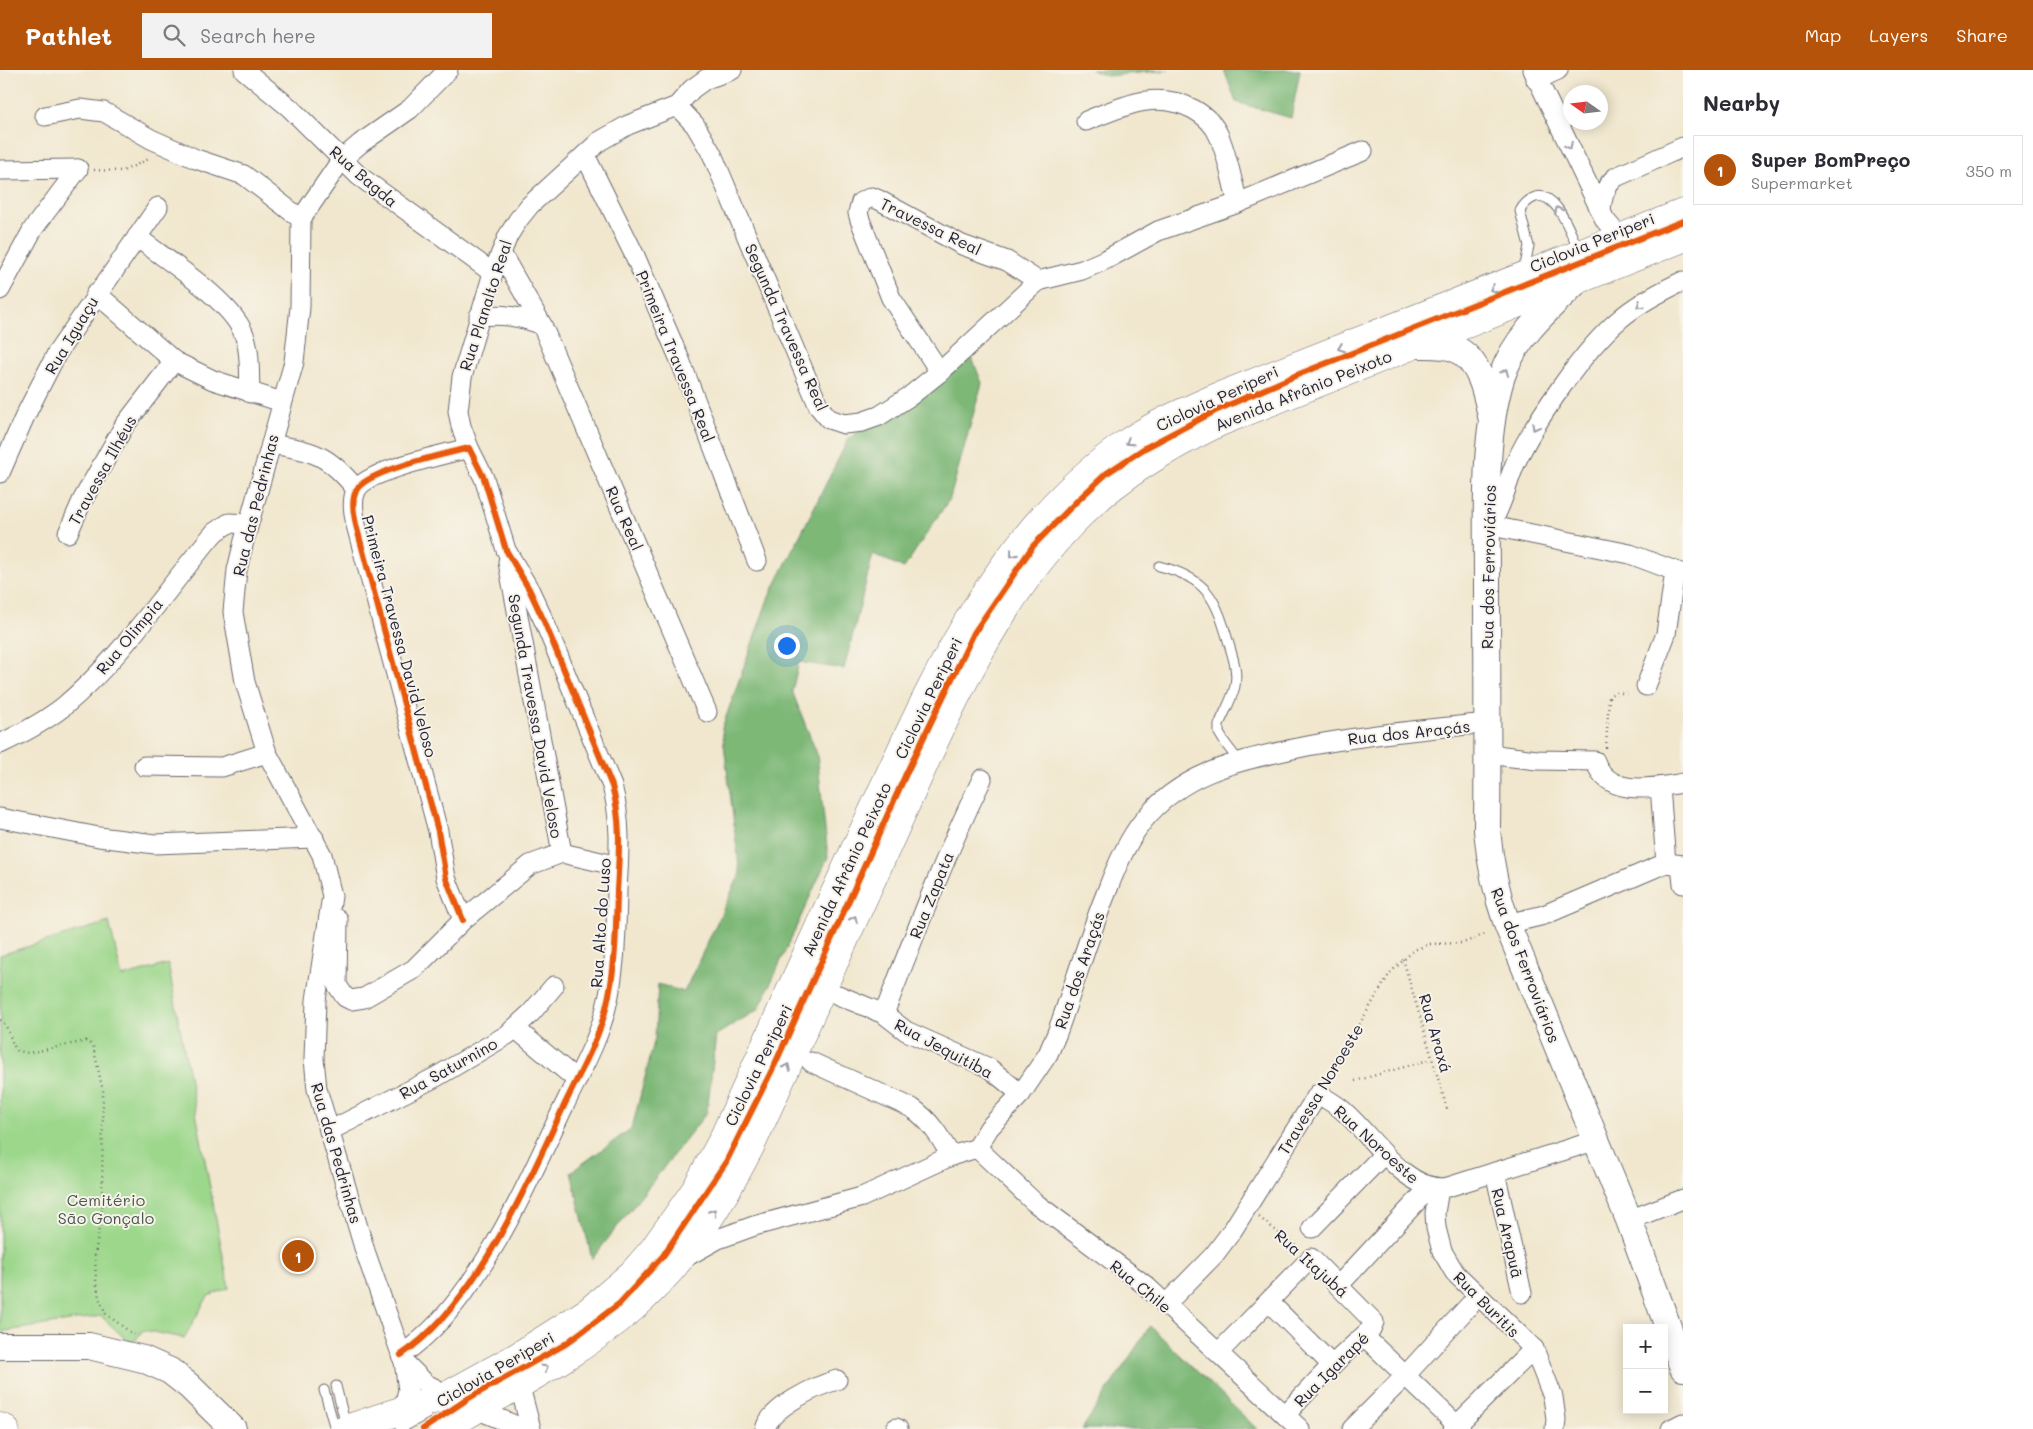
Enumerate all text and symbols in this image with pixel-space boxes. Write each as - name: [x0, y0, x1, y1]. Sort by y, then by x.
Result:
- search box: [142, 13, 492, 58]
- text: Pathlet: [25, 20, 112, 51]
- icon: search: [160, 21, 188, 49]
- text: Search here: [200, 23, 316, 48]
- text: Map: [1805, 23, 1841, 47]
- text: Layers: [1869, 23, 1928, 47]
- text: Share: [1956, 23, 2008, 47]
- north arrow: [1563, 85, 1608, 130]
- text: Nearby: [1703, 89, 1780, 116]
- one-way arrow: [1563, 140, 1573, 149]
- street label: Rua Bagda: [326, 141, 402, 211]
- text: Super BomPreço: [1751, 147, 1910, 172]
- text: 1: [1716, 160, 1724, 181]
- text: 350 m: [1966, 160, 2012, 181]
- text: Supermarket: [1751, 172, 1853, 193]
- street label: Travessa Real: [877, 192, 985, 260]
- one-way arrow: [1554, 206, 1564, 215]
- street label: Ciclovia Periperi: [1526, 207, 1658, 277]
- street label: Rua Planalto Real: [454, 237, 516, 373]
- street label: Segunda Travessa Real: [741, 240, 833, 414]
- street label: Primeira Travessa Real: [632, 267, 720, 445]
- one-way arrow: [1489, 283, 1498, 293]
- street label: Rua Iguaçu: [40, 292, 102, 378]
- one-way arrow: [1637, 299, 1646, 308]
- one-way arrow: [1337, 341, 1346, 352]
- street label: Avenida Afrânio Peixoto: [1211, 345, 1395, 435]
- street label: Ciclovia Periperi: [1152, 360, 1282, 436]
- one-way arrow: [1498, 368, 1509, 377]
- street label: Travessa Ilhéus: [63, 411, 141, 529]
- one-way arrow: [1532, 422, 1542, 431]
- street label: Rua das Pedrinhas: [227, 432, 283, 578]
- one-way arrow: [1125, 436, 1135, 445]
- street label: Rua Real: [602, 483, 648, 553]
- street label: Rua dos Ferroviários: [1476, 485, 1500, 649]
- street label: Primeira Travessa David Veloso: [358, 513, 442, 759]
- one-way arrow: [1010, 548, 1018, 557]
- street label: Segunda Travessa David Veloso: [504, 592, 568, 840]
- street label: Rua Olimpia: [91, 594, 167, 678]
- your location: [774, 633, 800, 659]
- street label: Ciclovia Periperi: [889, 634, 967, 762]
- street label: Rua dos Araçás: [1347, 715, 1471, 749]
- street label: Avenida Afrânio Peixoto: [796, 779, 896, 959]
- street label: Rua Zapata: [904, 849, 958, 941]
- street label: Rua Alto do Luso: [585, 857, 615, 989]
- street label: Rua dos Ferroviários: [1487, 884, 1565, 1046]
- street label: Rua dos Araçás: [1049, 908, 1109, 1032]
- one-way arrow: [848, 915, 858, 924]
- street label: Rua Araxá: [1415, 991, 1457, 1075]
- street label: Ciclovia Periperi: [719, 1001, 797, 1129]
- street label: Rua Jequitiba: [891, 1013, 997, 1083]
- street label: Travessa Noroeste: [1273, 1020, 1367, 1158]
- street label: Rua Saturnino: [395, 1032, 501, 1104]
- one-way arrow: [780, 1063, 791, 1072]
- street label: Rua das Pedrinhas: [307, 1080, 367, 1226]
- street label: Rua Noroeste: [1330, 1100, 1424, 1188]
- street label: Rua Arapuã: [1487, 1186, 1529, 1280]
- park label: Cemitério São Gonçalo: [58, 1189, 154, 1228]
- one-way arrow: [707, 1208, 717, 1217]
- street label: Rua Itajubá: [1271, 1224, 1353, 1302]
- pin: 1: [282, 1237, 314, 1275]
- street label: Rua Chile: [1106, 1255, 1176, 1317]
- street label: Rua Buritis: [1449, 1266, 1525, 1342]
- map controls: [1623, 1324, 1668, 1414]
- button: +: [1623, 1324, 1668, 1369]
- street label: Ciclovia Periperi: [432, 1327, 558, 1411]
- street label: Rua Igarapé: [1289, 1327, 1373, 1411]
- one-way arrow: [539, 1365, 548, 1375]
- button: −: [1623, 1369, 1668, 1414]

